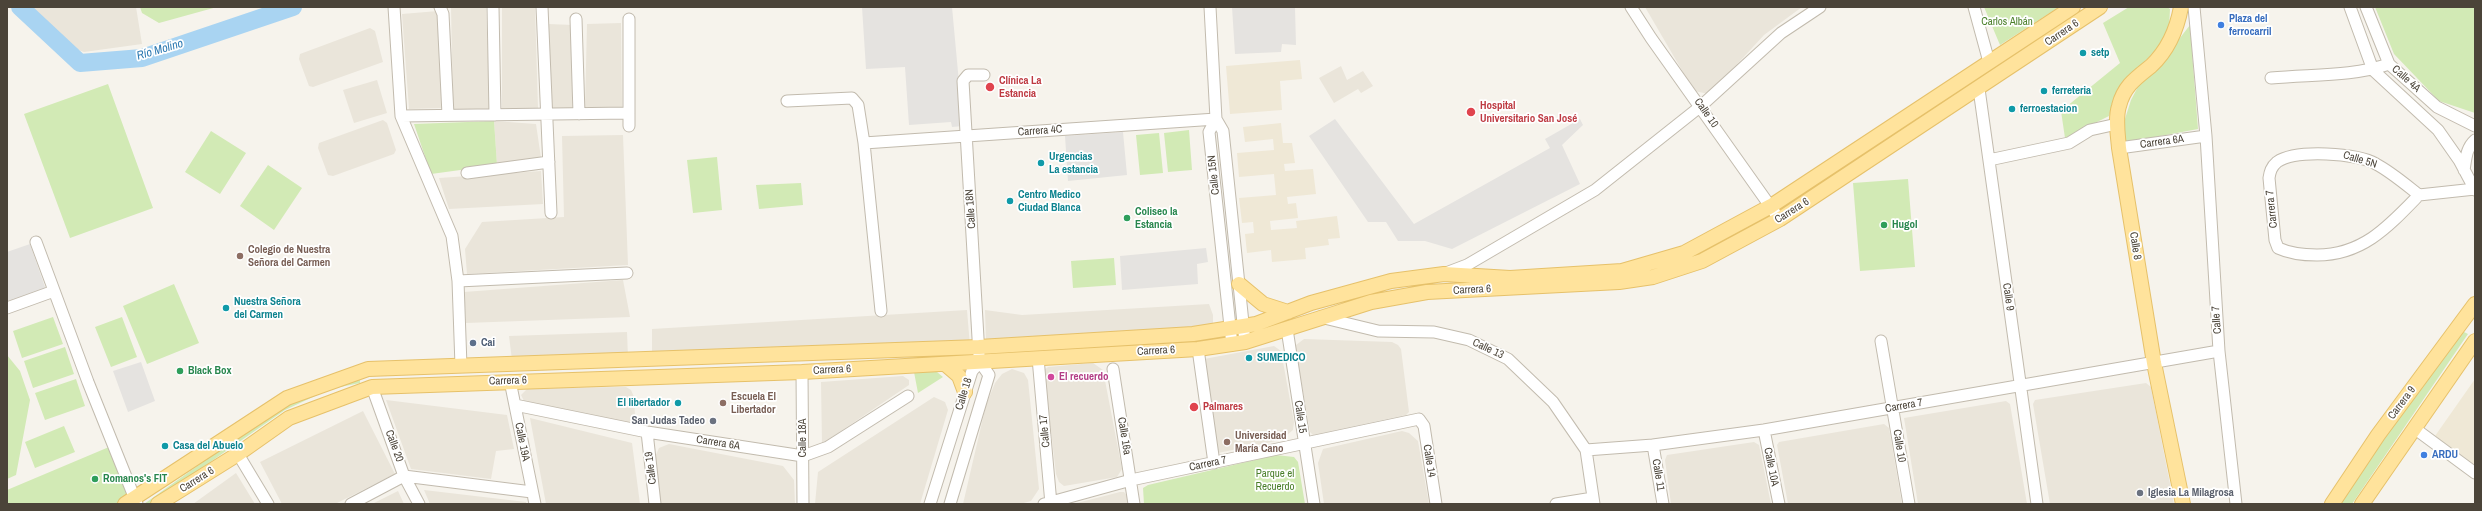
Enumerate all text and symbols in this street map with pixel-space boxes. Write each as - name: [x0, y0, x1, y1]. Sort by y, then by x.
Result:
- place label: Plaza del ferrocarril: [2229, 12, 2272, 38]
- park label: Carlos Albán: [1981, 15, 2033, 29]
- street label: Carrera 6: [2043, 17, 2081, 49]
- marker: Plaza del ferrocarril: [2216, 20, 2226, 30]
- water label: Río Molino: [135, 37, 185, 63]
- place label: setp: [2091, 46, 2110, 60]
- marker: setp: [2078, 48, 2088, 58]
- street label: Calle 4A: [2389, 63, 2423, 95]
- place label: Clínica La Estancia: [999, 74, 1042, 100]
- marker: Clínica La Estancia: [984, 81, 996, 93]
- place label: ferreteria: [2052, 84, 2091, 98]
- marker: ferreteria: [2039, 86, 2049, 96]
- street label: Calle 10: [1691, 96, 1721, 130]
- place label: Hospital Universitario San José: [1480, 99, 1577, 125]
- place label: ferroestacion: [2020, 102, 2077, 116]
- marker: ferroestacion: [2007, 104, 2017, 114]
- marker: Hospital Universitario San José: [1465, 106, 1477, 118]
- street label: Carrera 4C: [1017, 123, 1063, 139]
- street label: Carrera 6A: [2139, 132, 2185, 152]
- street label: Calle 5N: [2342, 149, 2378, 171]
- place label: Urgencias La estancia: [1049, 150, 1098, 176]
- street label: Calle 15N: [1205, 155, 1223, 195]
- marker: Urgencias La estancia: [1036, 158, 1046, 168]
- place label: Centro Medico Ciudad Blanca: [1018, 188, 1081, 214]
- street label: Calle 18N: [963, 189, 979, 229]
- street label: Carrera 7: [2263, 189, 2281, 229]
- street label: Carrera 6: [1772, 195, 1812, 227]
- marker: Centro Medico Ciudad Blanca: [1005, 196, 1015, 206]
- place label: Coliseo la Estancia: [1135, 205, 1178, 231]
- marker: Coliseo la Estancia: [1122, 213, 1132, 223]
- place label: Hugol: [1892, 218, 1918, 232]
- marker: Hugol: [1879, 220, 1889, 230]
- street label: Calle 8: [2126, 231, 2144, 261]
- place label: Colegio de Nuestra Señora del Carmen: [248, 243, 330, 269]
- marker: Colegio de Nuestra Señora del Carmen: [235, 251, 245, 261]
- street label: Carrera 6: [1453, 282, 1491, 298]
- street label: Calle 9: [2000, 282, 2016, 312]
- place label: Nuestra Señora del Carmen: [234, 295, 301, 321]
- marker: Nuestra Señora del Carmen: [221, 303, 231, 313]
- street label: Calle 7: [2209, 306, 2225, 334]
- place label: Cai: [481, 336, 495, 350]
- street label: Calle 13: [1470, 336, 1506, 362]
- marker: Cai: [468, 338, 478, 348]
- street label: Carrera 6: [1137, 343, 1175, 359]
- place label: SUMEDICO: [1257, 351, 1306, 365]
- marker: SUMEDICO: [1244, 353, 1254, 363]
- street label: Carrera 6: [813, 362, 851, 378]
- place label: Black Box: [188, 364, 232, 378]
- marker: Black Box: [175, 366, 185, 376]
- place label: El recuerdo: [1059, 370, 1109, 384]
- marker: El recuerdo: [1046, 372, 1056, 382]
- street label: Carrera 6: [489, 374, 527, 388]
- street label: Calle 18: [953, 376, 975, 412]
- street label: Carrera 9: [2385, 384, 2419, 422]
- place label: Escuela El Libertador: [731, 390, 776, 416]
- place label: El libertador: [617, 396, 670, 410]
- street label: Carrera 7: [1884, 396, 1924, 416]
- marker: El libertador: [673, 398, 683, 408]
- marker: Escuela El Libertador: [718, 398, 728, 408]
- place label: Palmares: [1203, 400, 1243, 414]
- street label: Calle 15: [1291, 400, 1309, 434]
- marker: Palmares: [1188, 401, 1200, 413]
- place label: San Judas Tadeo: [631, 414, 705, 428]
- street label: Calle 17: [1037, 414, 1053, 448]
- marker: San Judas Tadeo: [708, 416, 718, 426]
- street label: Calle 16a: [1115, 416, 1133, 456]
- street label: Calle 18A: [796, 418, 810, 458]
- street label: Calle 19A: [512, 422, 532, 462]
- street label: Calle 20: [382, 428, 406, 464]
- place label: Universidad María Cano: [1235, 429, 1287, 455]
- street label: Calle 10: [1890, 429, 1908, 463]
- street label: Carrera 6A: [695, 433, 741, 453]
- marker: Universidad María Cano: [1222, 437, 1232, 447]
- place label: Casa del Abuelo: [173, 439, 243, 453]
- marker: Casa del Abuelo: [160, 441, 170, 451]
- street label: Calle 14: [1420, 444, 1438, 478]
- street label: Calle 10A: [1761, 447, 1781, 487]
- place label: ARDU: [2432, 448, 2458, 462]
- marker: ARDU: [2419, 450, 2429, 460]
- street label: Calle 19: [642, 451, 660, 485]
- street label: Carrera 7: [1188, 454, 1228, 474]
- street label: Calle 11: [1649, 458, 1667, 492]
- street label: Carrera 6: [177, 464, 217, 496]
- park label: Parque el Recuerdo: [1255, 467, 1295, 493]
- place label: Romanos's FIT: [103, 472, 167, 486]
- marker: Romanos's FIT: [90, 474, 100, 484]
- place label: Iglesia La Milagrosa: [2148, 486, 2234, 500]
- marker: Iglesia La Milagrosa: [2135, 488, 2145, 498]

